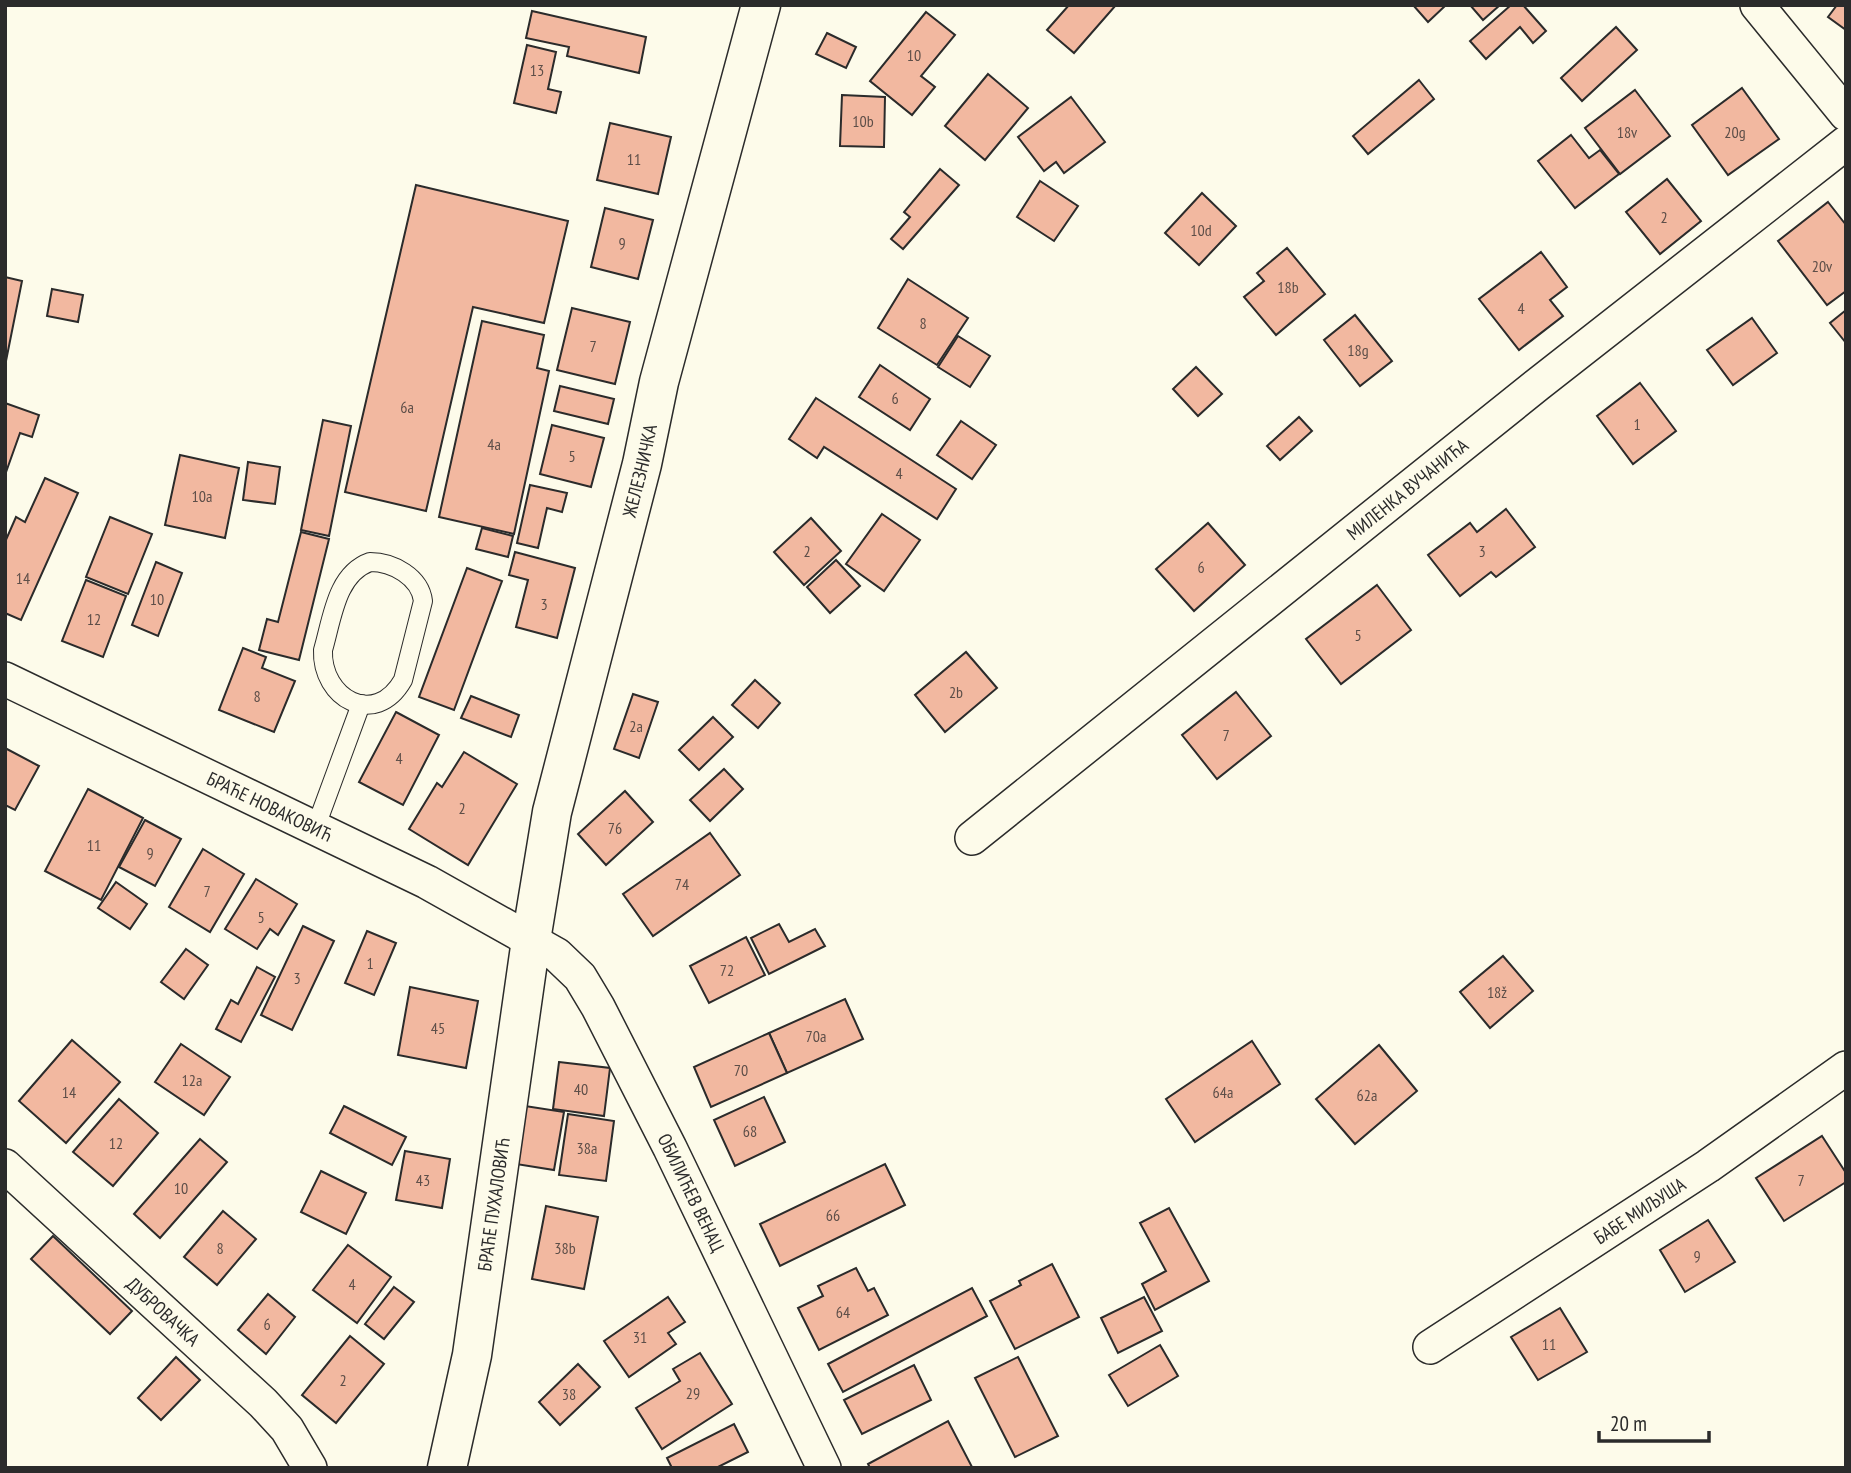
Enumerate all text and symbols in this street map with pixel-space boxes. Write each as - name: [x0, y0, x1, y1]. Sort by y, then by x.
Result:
- house number: 10: [907, 45, 921, 65]
- house number: 13: [530, 60, 544, 80]
- house number: 10b: [852, 111, 874, 131]
- house number: 18v: [1617, 122, 1638, 142]
- house number: 20g: [1724, 122, 1746, 142]
- house number: 11: [627, 149, 641, 169]
- house number: 2: [1660, 207, 1668, 227]
- house number: 10d: [1190, 220, 1212, 240]
- house number: 9: [618, 233, 626, 253]
- house number: 20v: [1812, 256, 1833, 276]
- house number: 18b: [1277, 277, 1299, 297]
- house number: 4: [1517, 298, 1525, 318]
- house number: 8: [919, 313, 927, 333]
- house number: 7: [589, 336, 597, 356]
- house number: 18g: [1347, 340, 1369, 360]
- house number: 6: [891, 388, 899, 408]
- house number: 6a: [400, 397, 414, 417]
- house number: 1: [1633, 414, 1641, 434]
- street label: ЖЕЛЕЗНИЧКА: [617, 422, 662, 521]
- street label: МИЛЕНКА ВУЧАНИЋА: [1342, 433, 1473, 545]
- house number: 4a: [487, 434, 501, 454]
- house number: 5: [568, 446, 576, 466]
- house number: 4: [895, 463, 903, 483]
- house number: 10a: [192, 486, 212, 506]
- house number: 2: [803, 541, 811, 561]
- house number: 3: [1478, 541, 1486, 561]
- house number: 6: [1197, 557, 1205, 577]
- house number: 14: [16, 568, 30, 588]
- house number: 10: [150, 589, 164, 609]
- house number: 3: [540, 594, 548, 614]
- house number: 12: [87, 609, 101, 629]
- house number: 5: [1354, 625, 1362, 645]
- house number: 2b: [949, 682, 963, 702]
- house number: 8: [253, 686, 261, 706]
- house number: 2a: [629, 716, 643, 736]
- house number: 7: [1222, 725, 1230, 745]
- house number: 4: [395, 748, 403, 768]
- street label: БРАЋЕ НОВАКОВИЋ: [203, 766, 337, 847]
- house number: 2: [458, 798, 466, 818]
- house number: 76: [608, 818, 622, 838]
- house number: 11: [87, 835, 101, 855]
- house number: 9: [146, 843, 154, 863]
- house number: 74: [675, 874, 689, 894]
- house number: 7: [203, 881, 211, 901]
- house number: 5: [257, 907, 265, 927]
- house number: 1: [366, 953, 374, 973]
- house number: 72: [720, 960, 734, 980]
- house number: 3: [293, 968, 301, 988]
- house number: 18ž: [1487, 982, 1507, 1002]
- house number: 45: [431, 1018, 445, 1038]
- house number: 70a: [806, 1026, 826, 1046]
- house number: 70: [734, 1060, 748, 1080]
- house number: 12a: [182, 1070, 202, 1090]
- house number: 40: [574, 1079, 588, 1099]
- house number: 14: [62, 1082, 76, 1102]
- house number: 64a: [1213, 1082, 1233, 1102]
- house number: 62a: [1357, 1085, 1377, 1105]
- house number: 68: [743, 1121, 757, 1141]
- street label: ОБИЛИЋЕВ ВЕНАЦ: [653, 1129, 730, 1256]
- house number: 12: [109, 1133, 123, 1153]
- street label: БРАЋЕ ПУХАЛОВИЋ: [472, 1136, 515, 1273]
- house number: 38a: [577, 1138, 597, 1158]
- house number: 43: [416, 1170, 430, 1190]
- house number: 7: [1797, 1170, 1805, 1190]
- street label: БАБЕ МИЉУША: [1589, 1172, 1690, 1249]
- house number: 10: [174, 1178, 188, 1198]
- house number: 66: [826, 1205, 840, 1225]
- house number: 8: [216, 1238, 224, 1258]
- house number: 38b: [554, 1238, 576, 1258]
- house number: 9: [1693, 1246, 1701, 1266]
- street label: ДУБРОВАЧКА: [122, 1272, 205, 1351]
- house number: 4: [348, 1274, 356, 1294]
- house number: 64: [836, 1302, 850, 1322]
- house number: 6: [263, 1314, 271, 1334]
- house number: 31: [633, 1327, 647, 1347]
- house number: 11: [1542, 1334, 1556, 1354]
- house number: 2: [339, 1370, 347, 1390]
- house number: 29: [686, 1383, 700, 1403]
- house number: 38: [562, 1384, 576, 1404]
- scale bar: [1599, 1400, 1709, 1444]
- text: 20 m: [1610, 1410, 1647, 1437]

